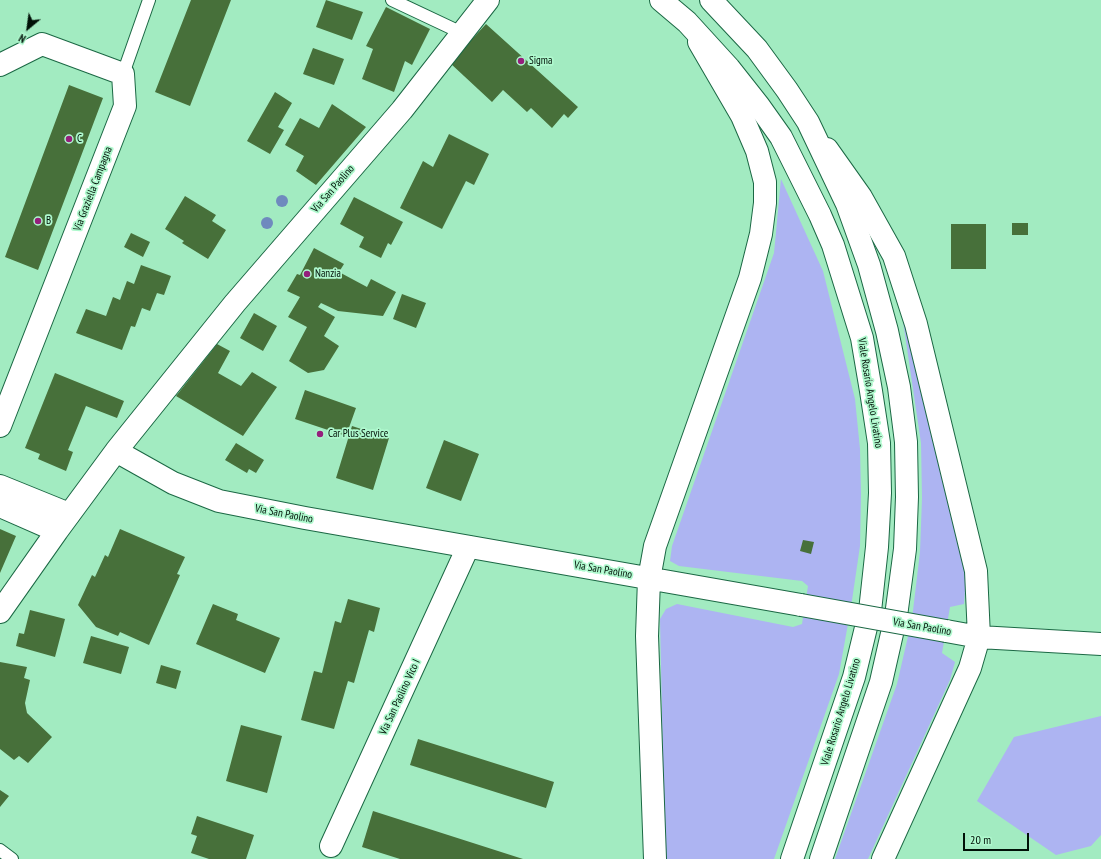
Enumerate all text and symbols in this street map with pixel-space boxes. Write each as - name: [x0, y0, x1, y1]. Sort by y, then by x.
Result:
- north arrow: [8, 8, 48, 48]
- text: N: [16, 31, 28, 46]
- place label: Sigma: [529, 54, 552, 68]
- marker: Sigma: [516, 56, 526, 66]
- place label: C: [77, 132, 82, 146]
- marker: C: [64, 134, 74, 144]
- street label: Via Graziella Campagna: [71, 145, 115, 233]
- street label: Via San Paolino: [309, 162, 357, 216]
- place label: B: [46, 214, 51, 228]
- marker: B: [33, 216, 43, 226]
- place label: Nanzia: [315, 267, 341, 281]
- marker: Nanzia: [302, 269, 312, 279]
- street label: Viale Rosario Angelo Livatino: [855, 337, 885, 449]
- place label: Car Plus Service: [328, 427, 388, 441]
- marker: Car Plus Service: [315, 429, 325, 439]
- street label: Via San Paolino: [254, 502, 314, 526]
- street label: Via San Paolino: [573, 558, 633, 582]
- street label: Via San Paolino: [892, 615, 952, 639]
- street label: Via San Paolino Vico I: [377, 657, 423, 737]
- street label: Viale Rosario Angelo Livatino: [818, 657, 864, 767]
- scale bar: [965, 825, 1031, 851]
- text: 20 m: [970, 832, 991, 847]

